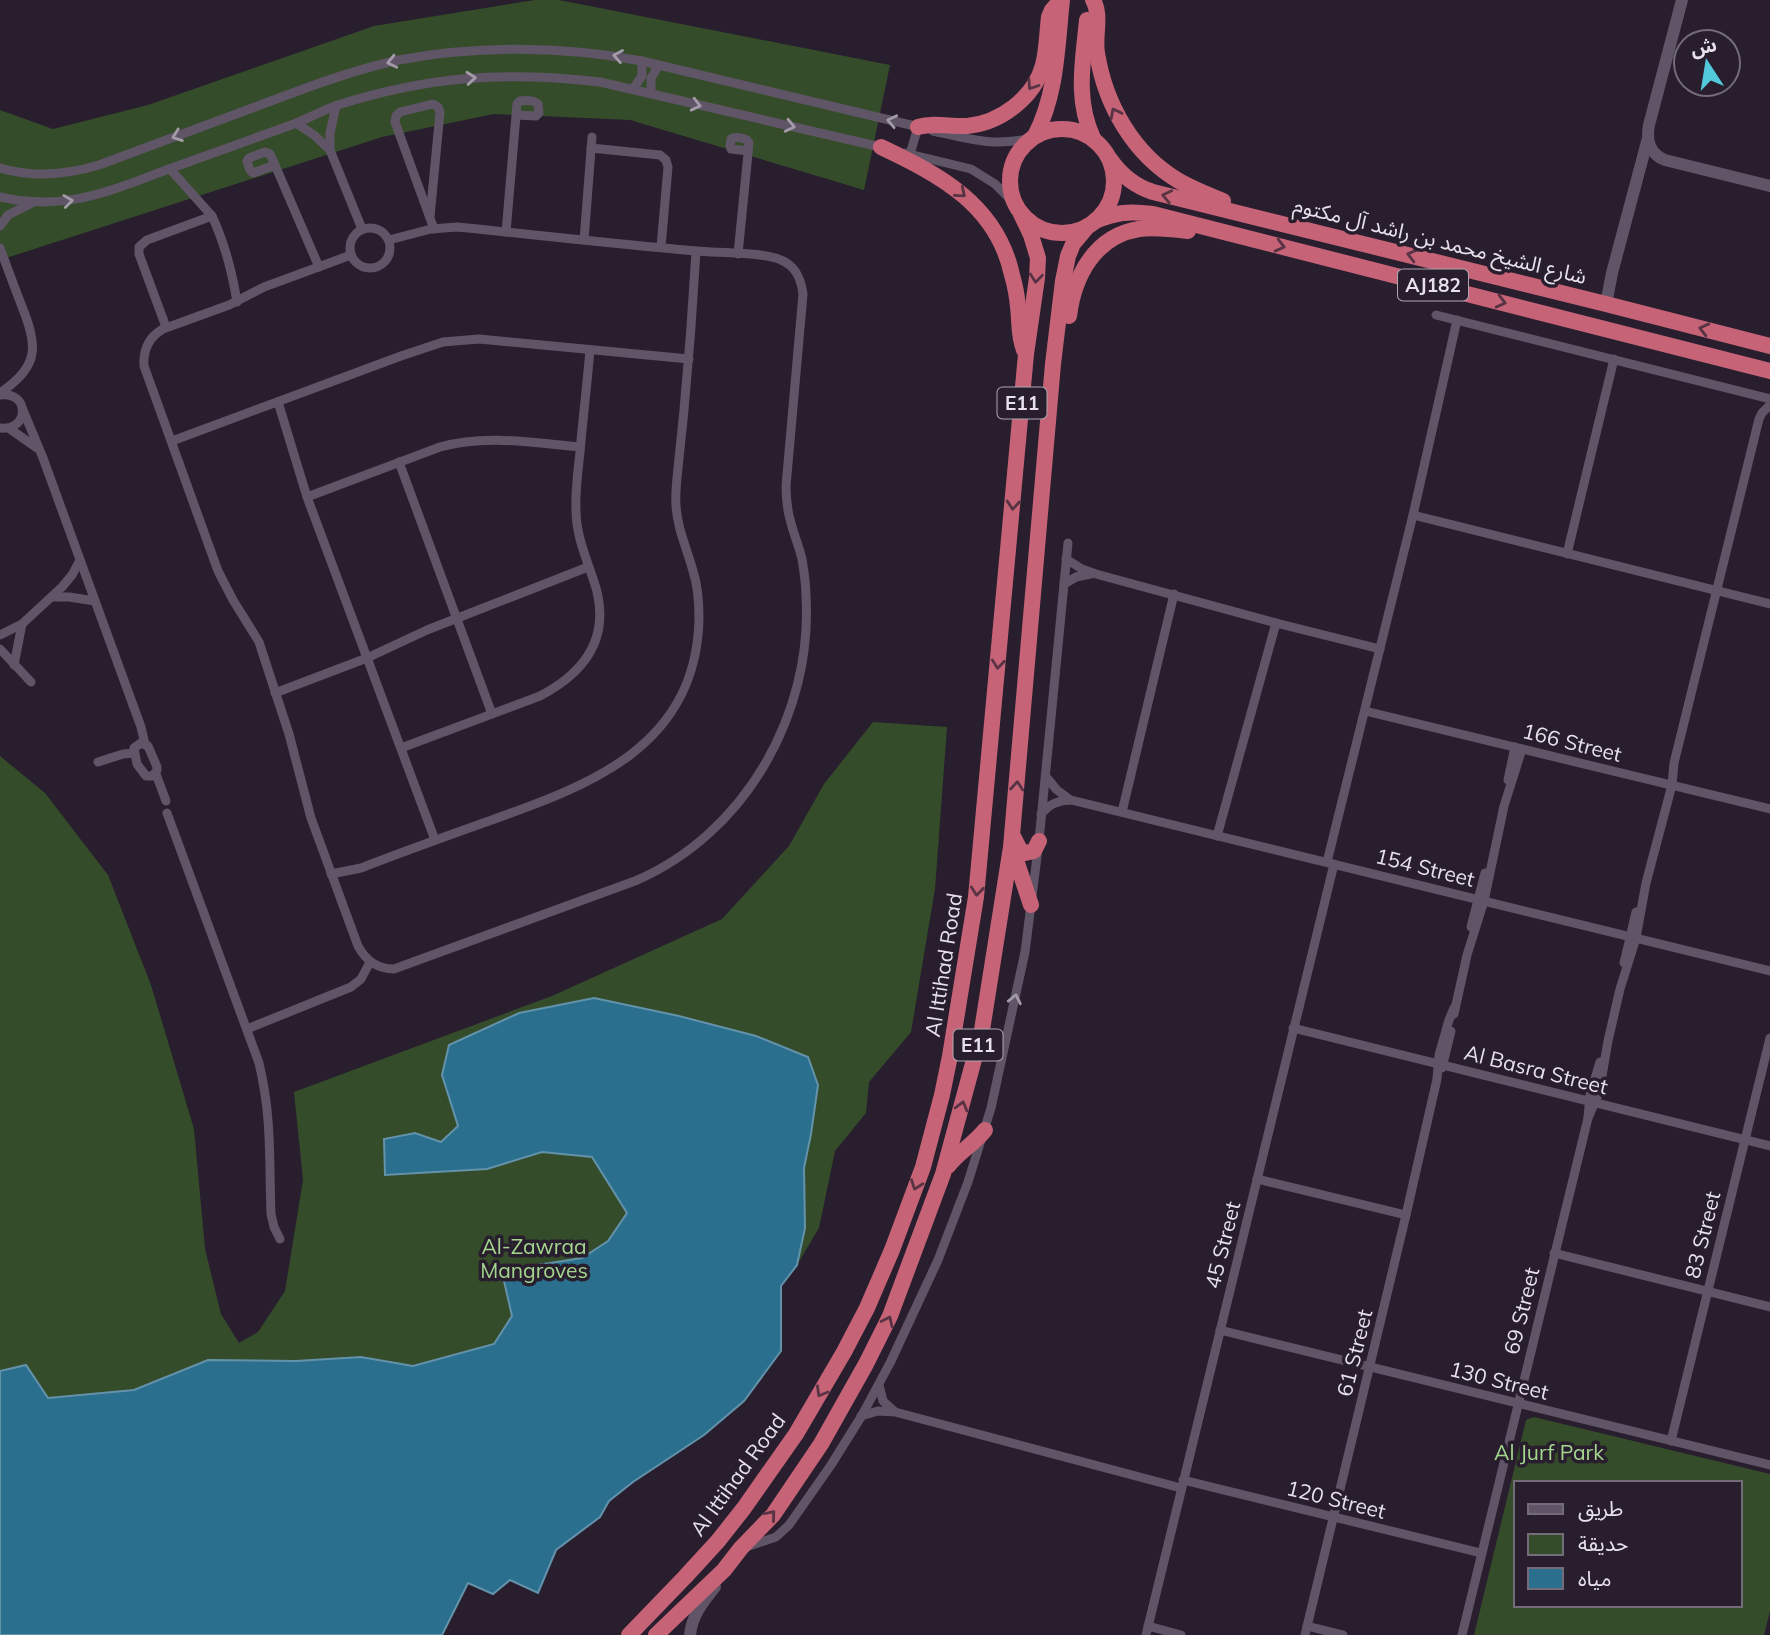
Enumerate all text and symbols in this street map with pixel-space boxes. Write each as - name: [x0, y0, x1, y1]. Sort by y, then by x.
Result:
- north arrow: [1672, 28, 1742, 98]
- text: ش: [1688, 32, 1719, 61]
- one-way arrow: [612, 50, 624, 65]
- one-way arrow: [386, 54, 398, 69]
- one-way arrow: [466, 71, 477, 86]
- one-way arrow: [1028, 77, 1040, 90]
- one-way arrow: [690, 96, 702, 111]
- one-way arrow: [1110, 108, 1124, 120]
- one-way arrow: [886, 115, 898, 130]
- one-way arrow: [784, 118, 796, 133]
- one-way arrow: [172, 128, 184, 142]
- one-way arrow: [953, 185, 966, 197]
- one-way arrow: [1161, 189, 1173, 204]
- street label: شارع الشيخ محمد بن راشد آل مكتوم: [1290, 191, 1590, 293]
- one-way arrow: [62, 193, 74, 208]
- one-way arrow: [1274, 238, 1286, 252]
- one-way arrow: [1406, 249, 1418, 263]
- road number: AJ182: [1398, 270, 1468, 300]
- one-way arrow: [1029, 273, 1044, 284]
- one-way arrow: [1495, 294, 1507, 308]
- one-way arrow: [1698, 323, 1710, 337]
- road number: E11: [998, 388, 1046, 418]
- one-way arrow: [1006, 499, 1021, 510]
- one-way arrow: [991, 659, 1006, 670]
- street label: 166 Street: [1520, 717, 1625, 767]
- one-way arrow: [1009, 780, 1024, 791]
- street label: 154 Street: [1373, 842, 1478, 892]
- one-way arrow: [969, 885, 984, 897]
- street label: Al Ittihad Road: [919, 891, 967, 1039]
- one-way arrow: [1007, 993, 1021, 1005]
- road number: E11: [954, 1030, 1002, 1060]
- street label: Al Basra Street: [1462, 1039, 1611, 1099]
- one-way arrow: [954, 1100, 968, 1112]
- one-way arrow: [910, 1179, 924, 1191]
- street label: 83 Street: [1679, 1189, 1725, 1281]
- street label: 45 Street: [1199, 1199, 1245, 1291]
- park label: Al-Zawraa Mangroves: [480, 1233, 588, 1283]
- street label: 69 Street: [1498, 1265, 1544, 1357]
- street label: 61 Street: [1331, 1307, 1377, 1399]
- one-way arrow: [879, 1316, 893, 1328]
- street label: 130 Street: [1447, 1355, 1552, 1405]
- one-way arrow: [816, 1384, 829, 1397]
- street label: Al Ittihad Road: [684, 1408, 790, 1541]
- park label: Al Jurf Park: [1494, 1439, 1604, 1465]
- street label: 120 Street: [1284, 1474, 1389, 1524]
- legend: [1514, 1481, 1742, 1607]
- text: طريق: [1578, 1495, 1623, 1522]
- one-way arrow: [763, 1511, 775, 1524]
- text: حديقة: [1578, 1530, 1628, 1556]
- text: مياه: [1578, 1565, 1611, 1591]

